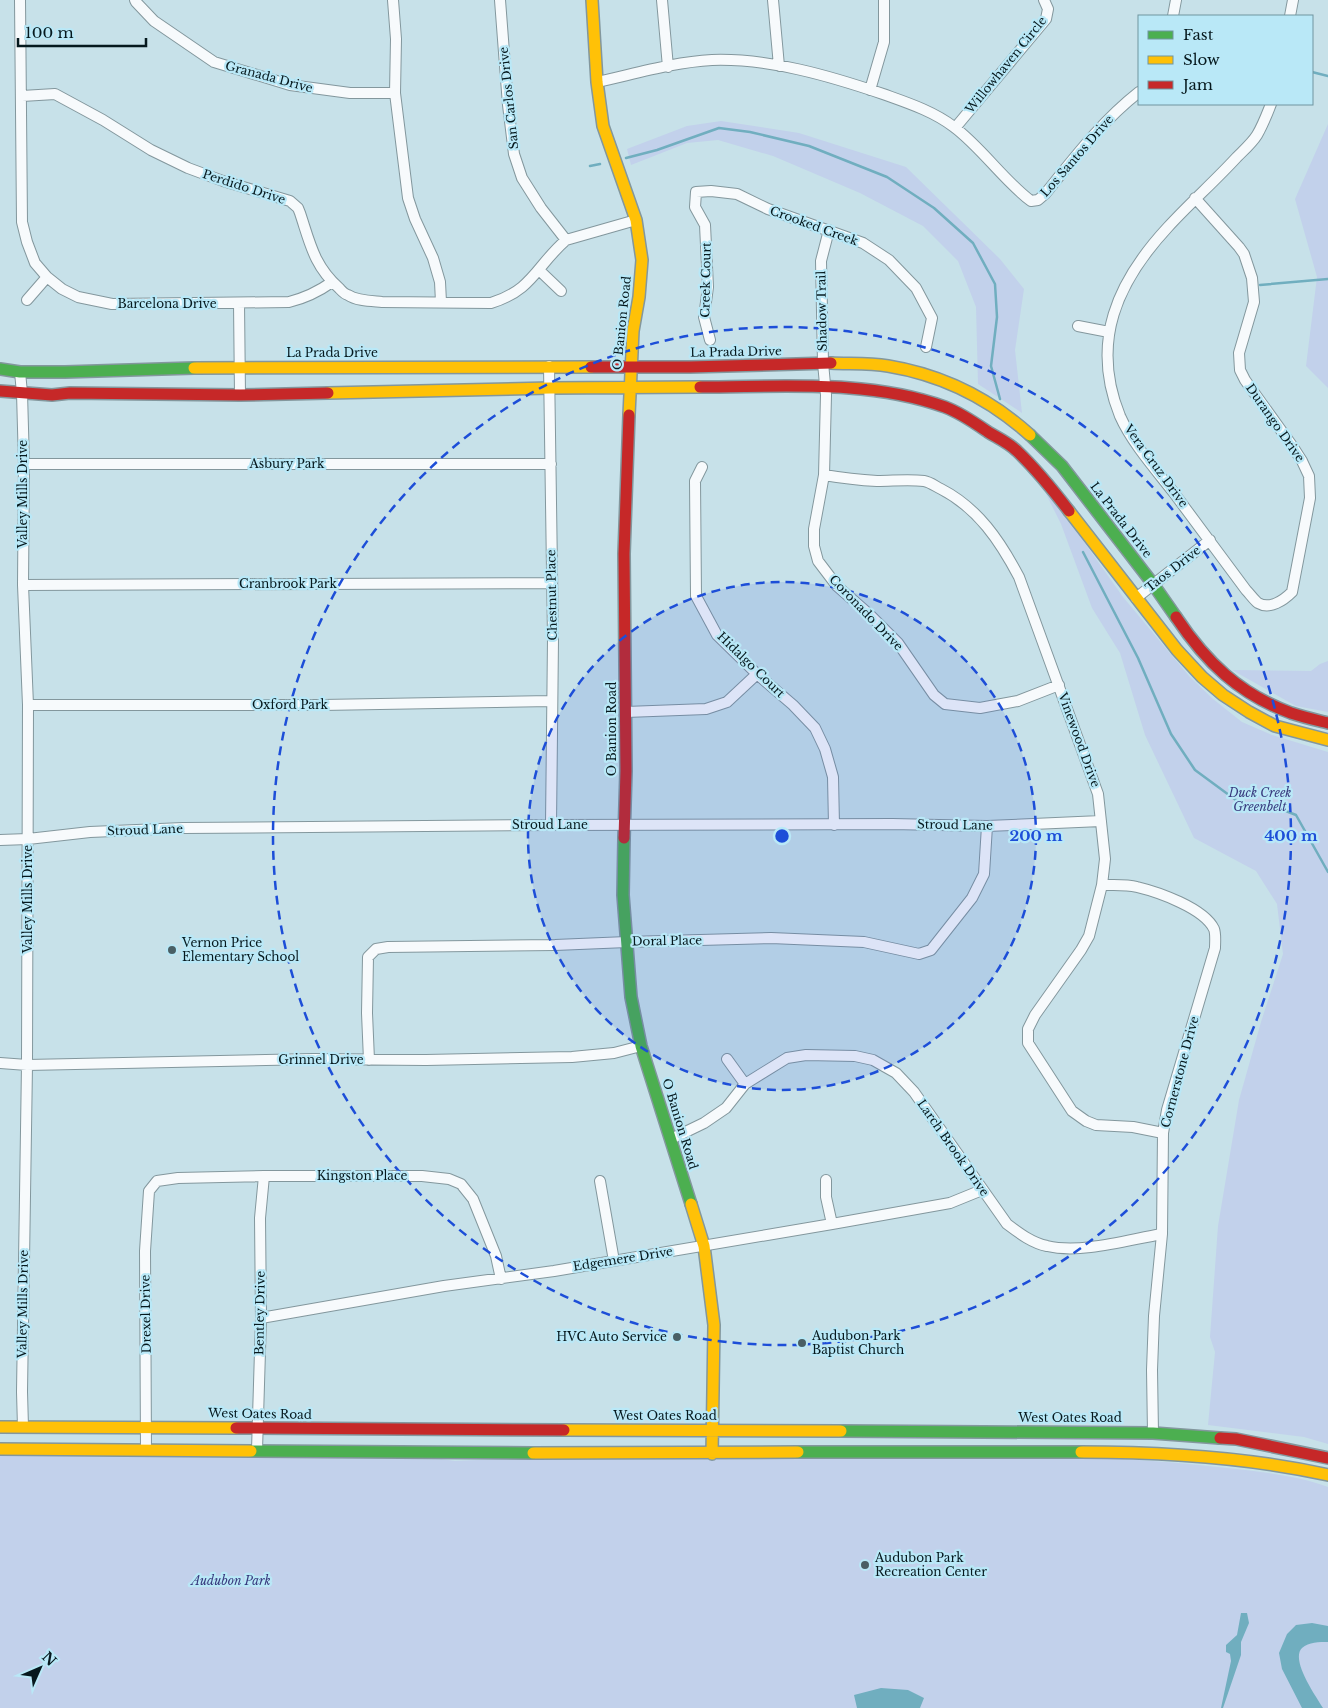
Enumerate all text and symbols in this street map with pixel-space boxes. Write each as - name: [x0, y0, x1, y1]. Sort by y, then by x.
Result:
- street label: Willowhaven Circle: [961, 13, 1049, 117]
- scale bar: [18, 15, 145, 47]
- legend: [1138, 15, 1313, 105]
- text: 100 m: [25, 23, 74, 42]
- text: Fast: [1183, 25, 1214, 44]
- street label: San Carlos Drive: [496, 46, 521, 150]
- text: Slow: [1183, 50, 1220, 69]
- street label: Granada Drive: [224, 58, 315, 95]
- text: Jam: [1181, 75, 1213, 94]
- street label: Los Santos Drive: [1037, 112, 1116, 200]
- street label: Perdido Drive: [201, 166, 288, 207]
- street label: Crooked Creek: [768, 203, 861, 249]
- street label: Creek Court: [697, 242, 714, 318]
- street label: Shadow Trail: [813, 271, 830, 351]
- street label: O Banion Road: [609, 275, 634, 371]
- street label: Barcelona Drive: [117, 296, 217, 311]
- street label: La Prada Drive: [690, 343, 782, 360]
- street label: La Prada Drive: [286, 345, 378, 360]
- street label: Durango Drive: [1243, 381, 1308, 465]
- street label: Vera Cruz Drive: [1121, 421, 1192, 510]
- street label: Valley Mills Drive: [15, 440, 30, 549]
- street label: Asbury Park: [249, 456, 325, 471]
- street label: La Prada Drive: [1087, 479, 1156, 561]
- street label: Taos Drive: [1142, 542, 1203, 595]
- street label: Chestnut Place: [543, 549, 560, 641]
- street label: Coronado Drive: [826, 572, 906, 654]
- street label: Cranbrook Park: [239, 576, 338, 591]
- street label: Hidalgo Court: [714, 629, 789, 701]
- street label: O Banion Road: [604, 682, 619, 776]
- street label: Vinewood Drive: [1055, 689, 1104, 789]
- street label: Oxford Park: [252, 697, 329, 712]
- park label: Duck Creek Greenbelt: [1227, 785, 1292, 814]
- street label: Stroud Lane: [917, 816, 993, 833]
- street label: Stroud Lane: [512, 817, 588, 832]
- street label: Stroud Lane: [107, 821, 183, 838]
- text: 200 m: [1010, 826, 1063, 845]
- text: 400 m: [1264, 826, 1318, 845]
- centre of rings: [773, 827, 791, 845]
- street label: Valley Mills Drive: [20, 845, 35, 954]
- street label: Doral Place: [632, 932, 702, 949]
- place label: Vernon Price Elementary School: [181, 935, 299, 964]
- marker: Vernon Price Elementary School: [166, 944, 178, 956]
- street label: Cornerstone Drive: [1157, 1014, 1202, 1129]
- street label: Grinnel Drive: [278, 1052, 364, 1067]
- street label: O Banion Road: [659, 1076, 701, 1171]
- street label: Larch Brook Drive: [914, 1096, 992, 1199]
- street label: Kingston Place: [317, 1168, 407, 1183]
- street label: Edgemere Drive: [572, 1243, 674, 1274]
- street label: Valley Mills Drive: [14, 1250, 31, 1359]
- street label: Bentley Drive: [251, 1270, 268, 1355]
- street label: Drexel Drive: [137, 1274, 154, 1353]
- place label: Audubon Park Baptist Church: [811, 1328, 904, 1357]
- place label: HVC Auto Service: [556, 1329, 667, 1344]
- marker: HVC Auto Service: [671, 1331, 683, 1343]
- marker: Audubon Park Baptist Church: [796, 1337, 808, 1349]
- street label: West Oates Road: [207, 1405, 312, 1422]
- street label: West Oates Road: [612, 1408, 717, 1423]
- street label: West Oates Road: [1017, 1410, 1122, 1425]
- place label: Audubon Park Recreation Center: [874, 1550, 987, 1579]
- marker: Audubon Park Recreation Center: [859, 1559, 871, 1571]
- park label: Audubon Park: [189, 1573, 271, 1588]
- north arrow: [15, 1643, 65, 1693]
- text: N: [38, 1648, 60, 1670]

